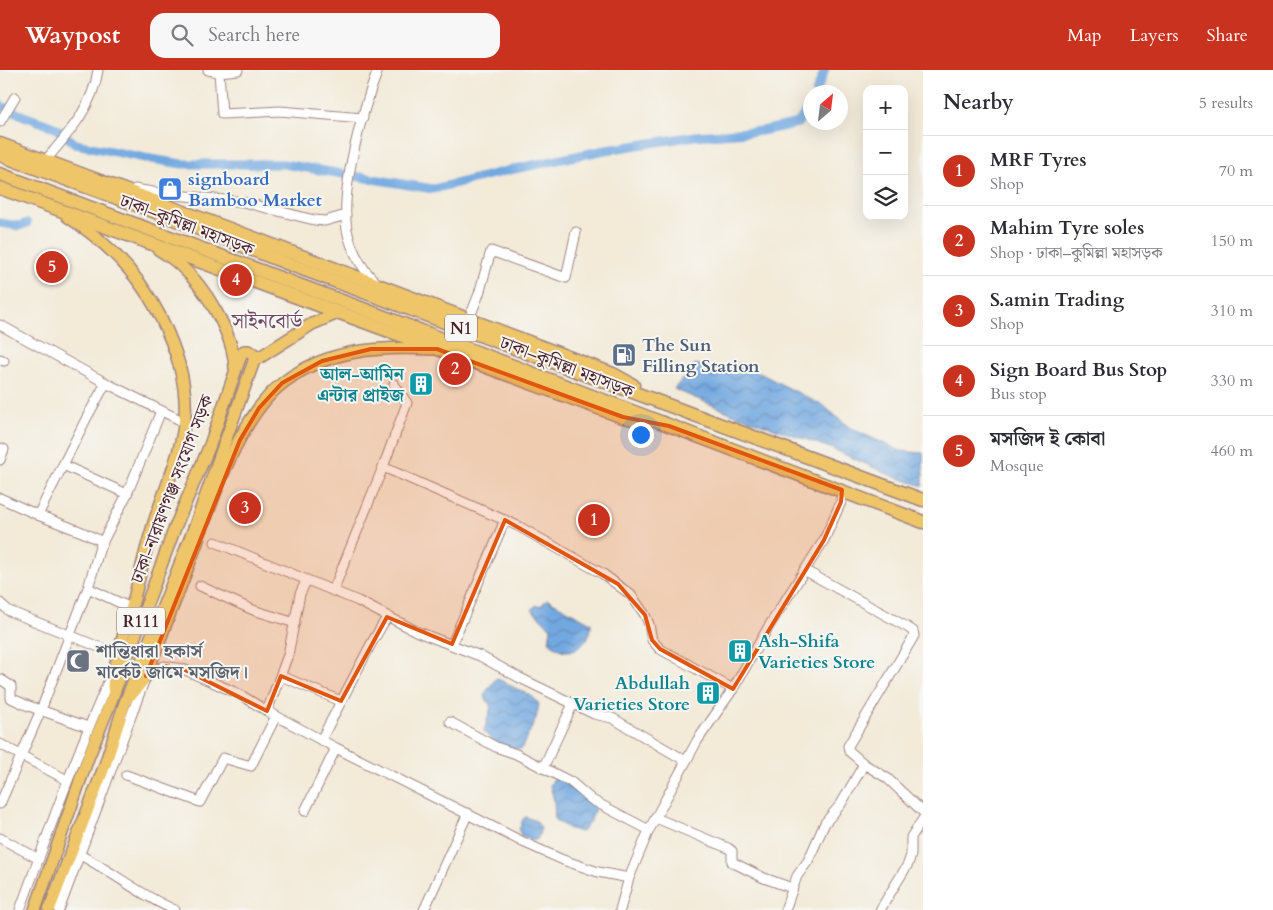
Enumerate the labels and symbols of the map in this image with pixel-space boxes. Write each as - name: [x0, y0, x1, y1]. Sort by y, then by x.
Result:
- north arrow: [803, 85, 848, 130]
- place label: signboard Bamboo Market: [188, 167, 323, 213]
- shop icon: signboard Bamboo Market: [157, 176, 183, 202]
- street label: ঢাকা–কুমিল্লা মহাসড়ক: [115, 188, 259, 263]
- pin: 5: [36, 248, 68, 286]
- pin: 4: [220, 261, 252, 299]
- district label: সাইনবোর্ড: [231, 308, 303, 335]
- road number: N1: [445, 314, 477, 342]
- street label: ঢাকা–কুমিল্লা মহাসড়ক: [495, 330, 639, 405]
- place label: The Sun Filling Station: [642, 333, 760, 379]
- fuel station icon: The Sun Filling Station: [611, 342, 637, 368]
- pin: 2: [439, 350, 471, 388]
- place label: আল-আমিন এন্টার প্রাইজ: [317, 362, 405, 408]
- building icon: আল-আমিন এন্টার প্রাইজ: [408, 371, 434, 397]
- street label: ঢাকা-নারায়ণগঞ্জ সংযোগ সড়ক: [125, 390, 220, 588]
- your location: [628, 422, 654, 448]
- pin: 3: [229, 489, 261, 527]
- pin: 1: [578, 501, 610, 539]
- road number: R111: [117, 608, 165, 634]
- place label: Ash-Shifa Varieties Store: [758, 629, 875, 675]
- building icon: Ash-Shifa Varieties Store: [727, 638, 753, 664]
- place label: শান্তিধারা হকার্স মার্কেট জামে মসজিদ।: [95, 639, 248, 685]
- mosque icon: শান্তিধারা হকার্স মার্কেট জামে মসজিদ।: [65, 648, 91, 674]
- place label: Abdullah Varieties Store: [573, 671, 690, 717]
- building icon: Abdullah Varieties Store: [695, 680, 721, 706]

